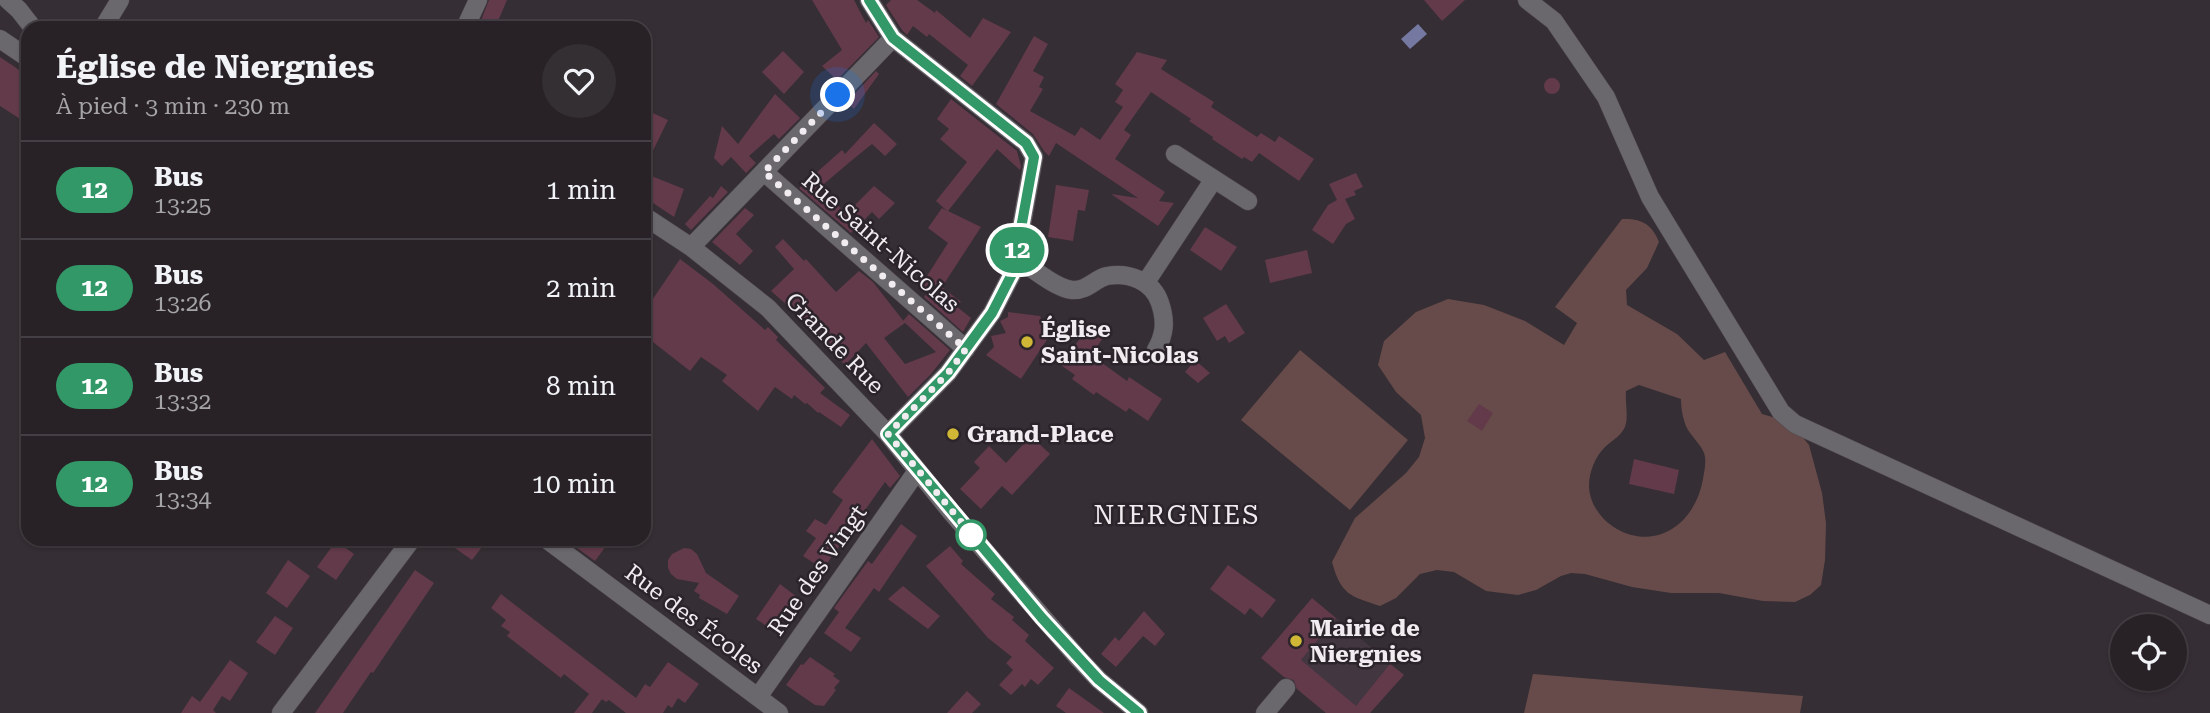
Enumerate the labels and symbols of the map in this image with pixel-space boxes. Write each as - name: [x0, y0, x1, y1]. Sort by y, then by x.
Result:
- your location: [820, 77, 855, 112]
- street label: Rue Saint-Nicolas: [797, 167, 965, 318]
- line badge: 12: [986, 227, 1048, 273]
- street label: Grande Rue: [780, 287, 890, 400]
- place label: Église Saint-Nicolas: [1041, 315, 1199, 369]
- marker: Église Saint-Nicolas: [1019, 334, 1035, 350]
- place label: Grand-Place: [967, 421, 1114, 448]
- marker: Grand-Place: [945, 426, 961, 442]
- street label: Rue des Vingt: [763, 500, 872, 641]
- district label: NIERGNIES: [1094, 500, 1260, 530]
- unlabelled marker: [956, 520, 986, 550]
- street label: Rue des Écoles: [620, 559, 768, 680]
- place label: Mairie de Niergnies: [1310, 615, 1422, 668]
- marker: Mairie de Niergnies: [1288, 633, 1304, 649]

